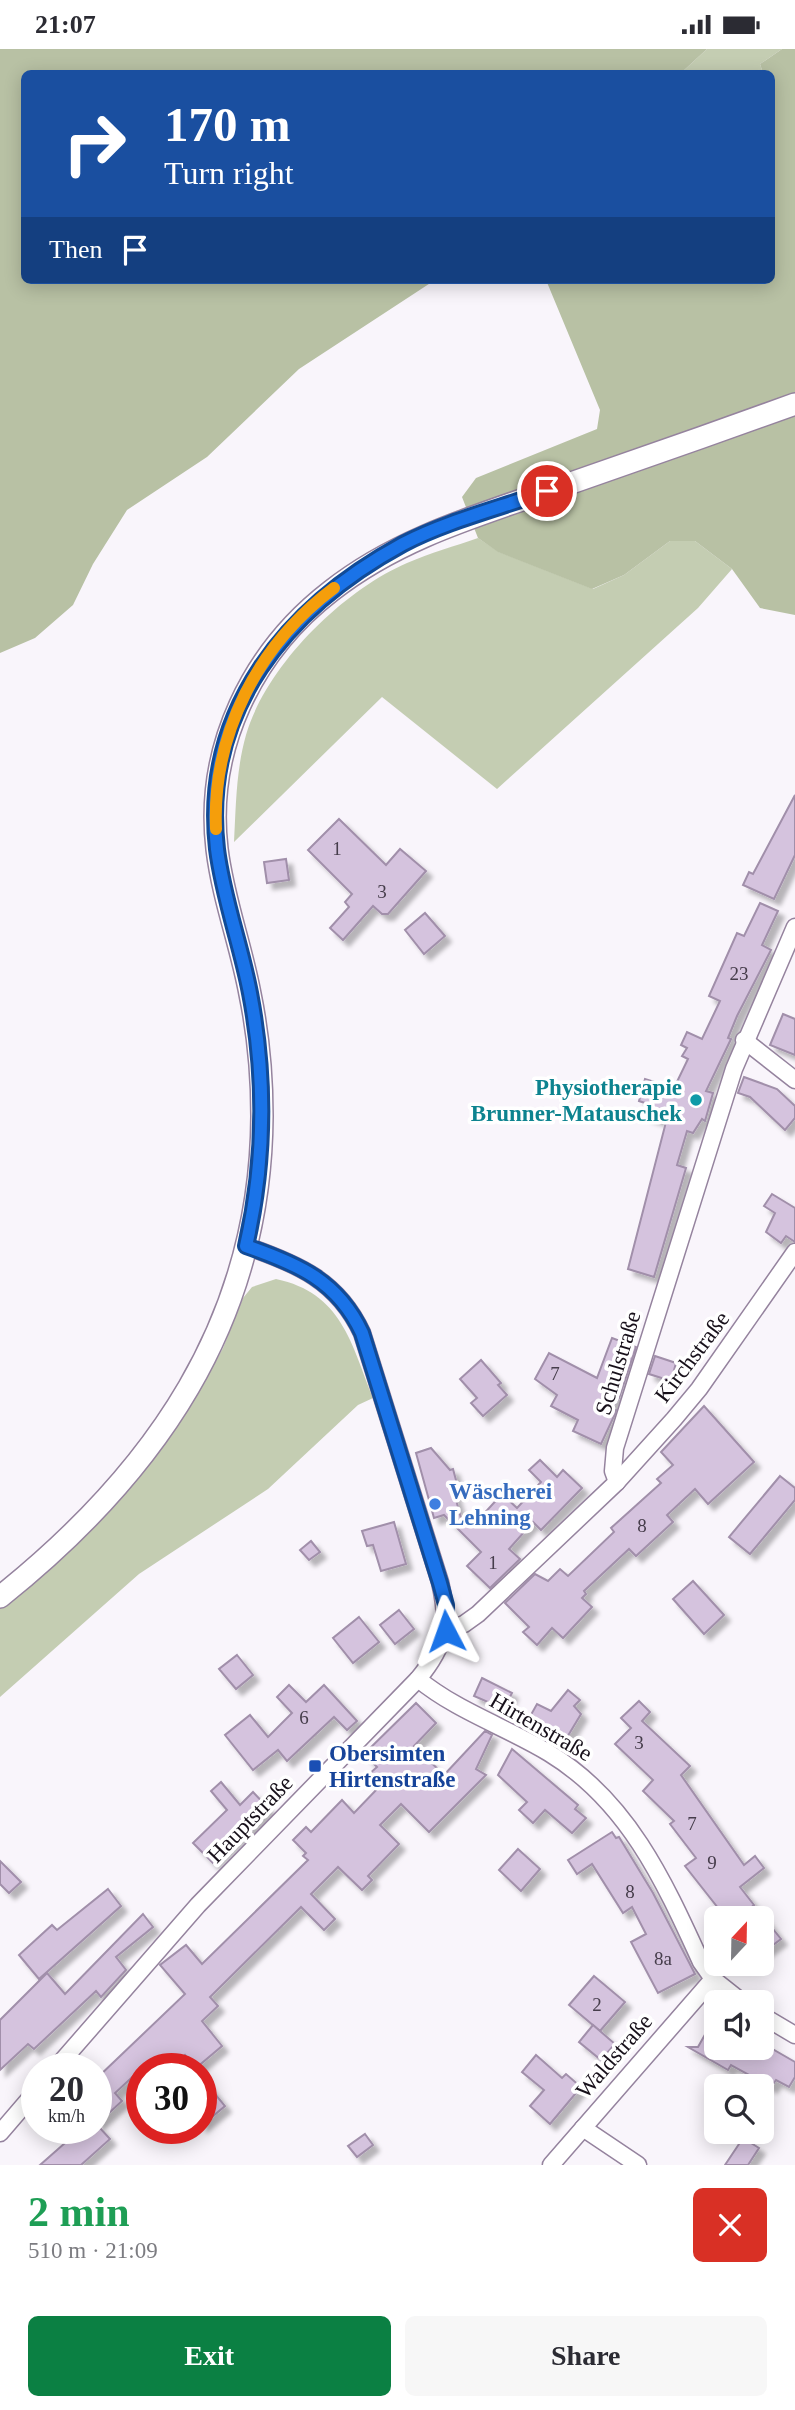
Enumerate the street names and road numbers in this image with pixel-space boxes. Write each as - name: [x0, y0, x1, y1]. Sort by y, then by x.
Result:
- street label: Kirchstraße: [650, 1307, 734, 1407]
- street label: Schulstraße: [590, 1308, 646, 1418]
- street label: Hirtenstraße: [486, 1688, 596, 1766]
- street label: Hauptstraße: [202, 1770, 298, 1868]
- street label: Waldstraße: [571, 2009, 657, 2103]

